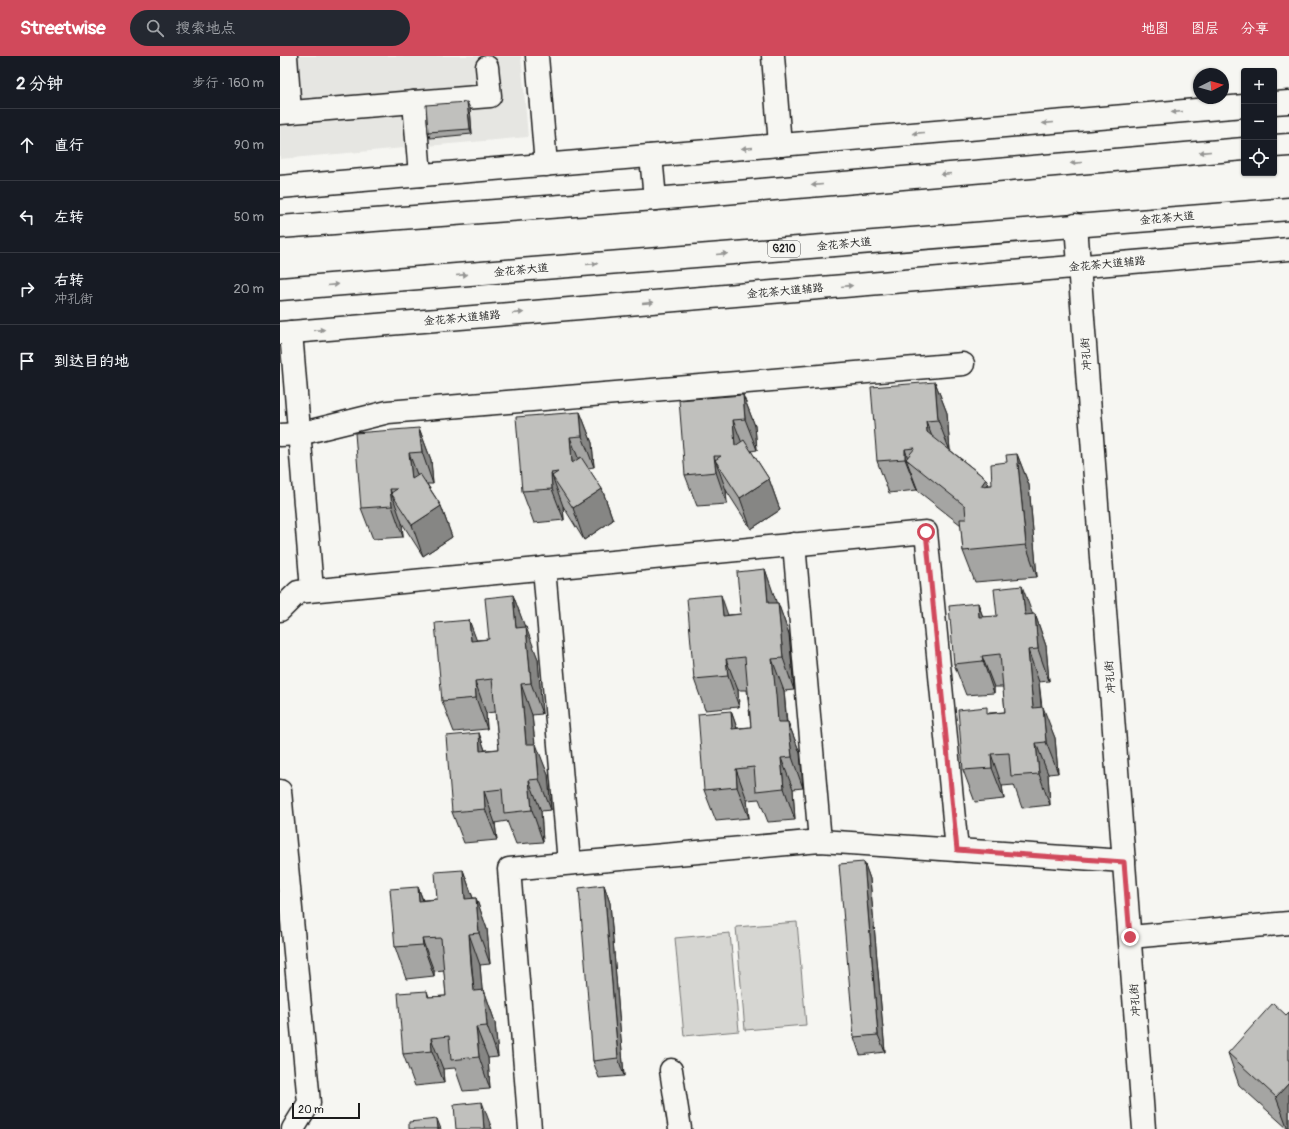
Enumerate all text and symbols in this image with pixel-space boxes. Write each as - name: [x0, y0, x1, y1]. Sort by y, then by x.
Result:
- search box: [130, 10, 410, 46]
- text: Streetwise: [20, 16, 106, 40]
- icon: search: [144, 17, 166, 39]
- text: 搜索地点: [176, 19, 236, 38]
- text: 地图: [1141, 20, 1169, 37]
- text: 图层: [1191, 20, 1219, 37]
- text: 分享: [1241, 20, 1269, 37]
- north arrow: [1193, 68, 1229, 104]
- map controls: [1241, 68, 1277, 176]
- button: +: [1241, 68, 1277, 104]
- text: 2 分钟: [16, 73, 63, 94]
- text: 步行 · 160 m: [192, 75, 264, 91]
- button: −: [1241, 104, 1277, 140]
- one-way arrow: [1171, 108, 1183, 115]
- one-way arrow: [1042, 119, 1054, 126]
- one-way arrow: [912, 130, 924, 137]
- icon: ahead: [16, 134, 38, 156]
- text: 直行: [54, 136, 84, 155]
- text: 90 m: [234, 137, 264, 153]
- button: locate: [1241, 140, 1277, 176]
- one-way arrow: [741, 144, 753, 151]
- one-way arrow: [1199, 149, 1211, 156]
- one-way arrow: [1070, 160, 1082, 166]
- one-way arrow: [940, 171, 952, 177]
- one-way arrow: [811, 182, 823, 188]
- icon: left: [16, 206, 38, 228]
- text: 左转: [54, 208, 84, 227]
- text: 50 m: [234, 209, 264, 225]
- street label: 金花茶大道: [1139, 209, 1195, 227]
- street label: 金花茶大道: [816, 235, 872, 253]
- road number: G210: [768, 241, 800, 257]
- one-way arrow: [716, 250, 728, 257]
- street label: 金花茶大道辅路: [1068, 254, 1146, 274]
- street label: 金花茶大道: [493, 261, 549, 279]
- one-way arrow: [586, 261, 598, 268]
- text: 右转: [54, 271, 84, 290]
- one-way arrow: [456, 271, 468, 278]
- icon: right: [16, 278, 38, 300]
- text: 20 m: [233, 281, 264, 297]
- street label: 金花茶大道辅路: [746, 281, 824, 301]
- one-way arrow: [327, 282, 339, 288]
- one-way arrow: [841, 283, 853, 290]
- text: 冲孔街: [54, 291, 93, 307]
- one-way arrow: [642, 299, 654, 306]
- street label: 金花茶大道辅路: [423, 308, 501, 328]
- one-way arrow: [512, 310, 524, 317]
- one-way arrow: [313, 327, 325, 333]
- street label: 冲孔街: [1078, 336, 1094, 371]
- icon: arrive: [16, 350, 38, 372]
- text: 到达目的地: [54, 352, 129, 371]
- route start: [917, 523, 935, 541]
- street label: 冲孔街: [1102, 659, 1118, 694]
- route end: [1121, 928, 1139, 946]
- street label: 冲孔街: [1127, 982, 1143, 1017]
- scale bar: [292, 1101, 360, 1120]
- text: 20 m: [298, 1103, 324, 1116]

